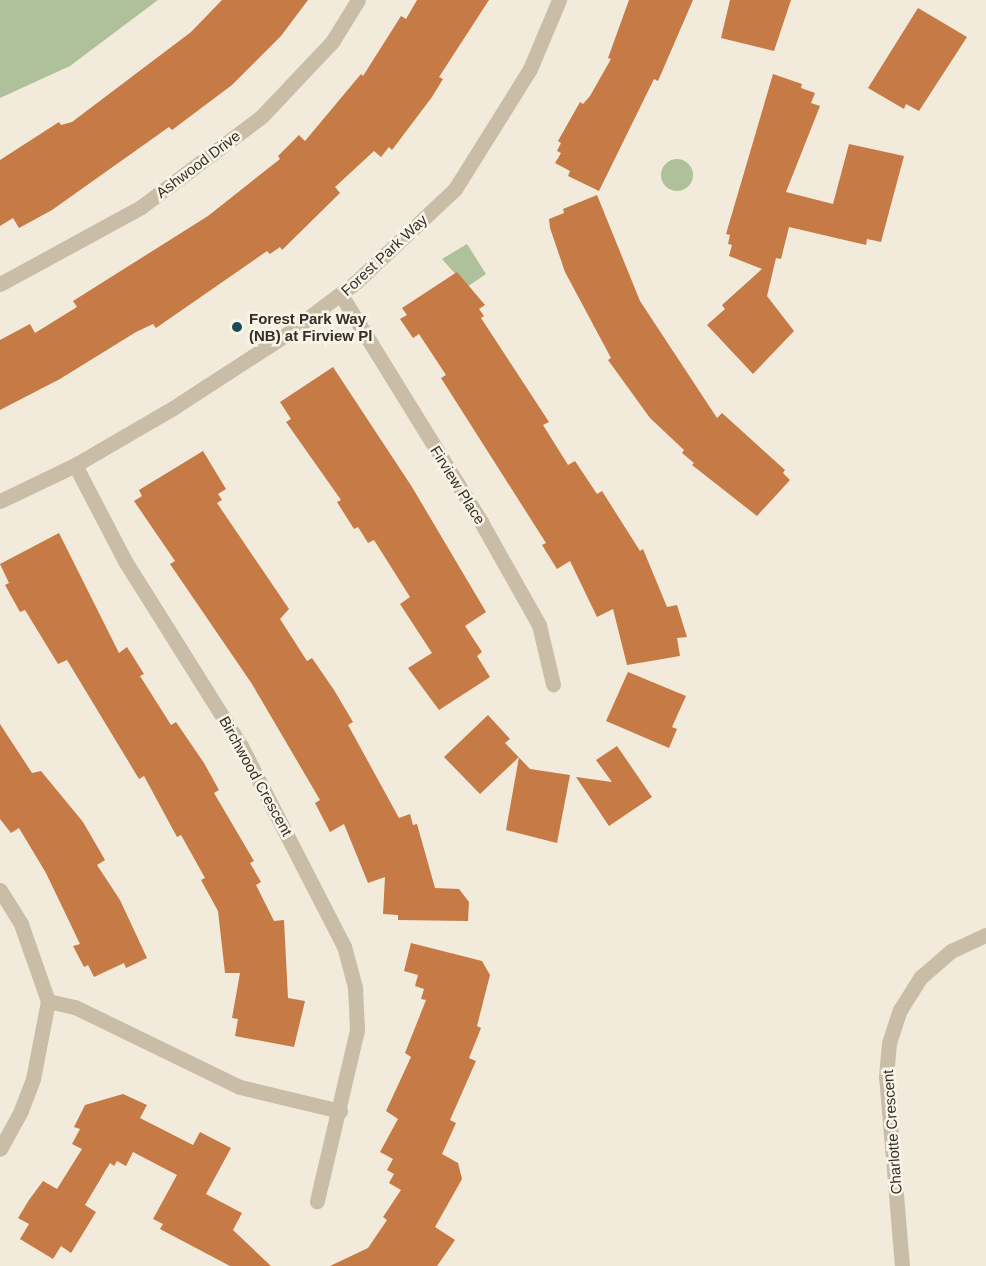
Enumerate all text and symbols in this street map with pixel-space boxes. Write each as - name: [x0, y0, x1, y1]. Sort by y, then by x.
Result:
- street label: Ashwood Drive: [152, 126, 244, 202]
- street label: Forest Park Way: [337, 211, 431, 299]
- place label: Forest Park Way (NB) at Firview Pl: [249, 309, 372, 344]
- marker: Forest Park Way (NB) at Firview Pl: [230, 320, 244, 334]
- street label: Firview Place: [427, 442, 489, 528]
- street label: Birchwood Crescent: [216, 713, 296, 839]
- street label: Charlotte Crescent: [879, 1069, 905, 1195]

